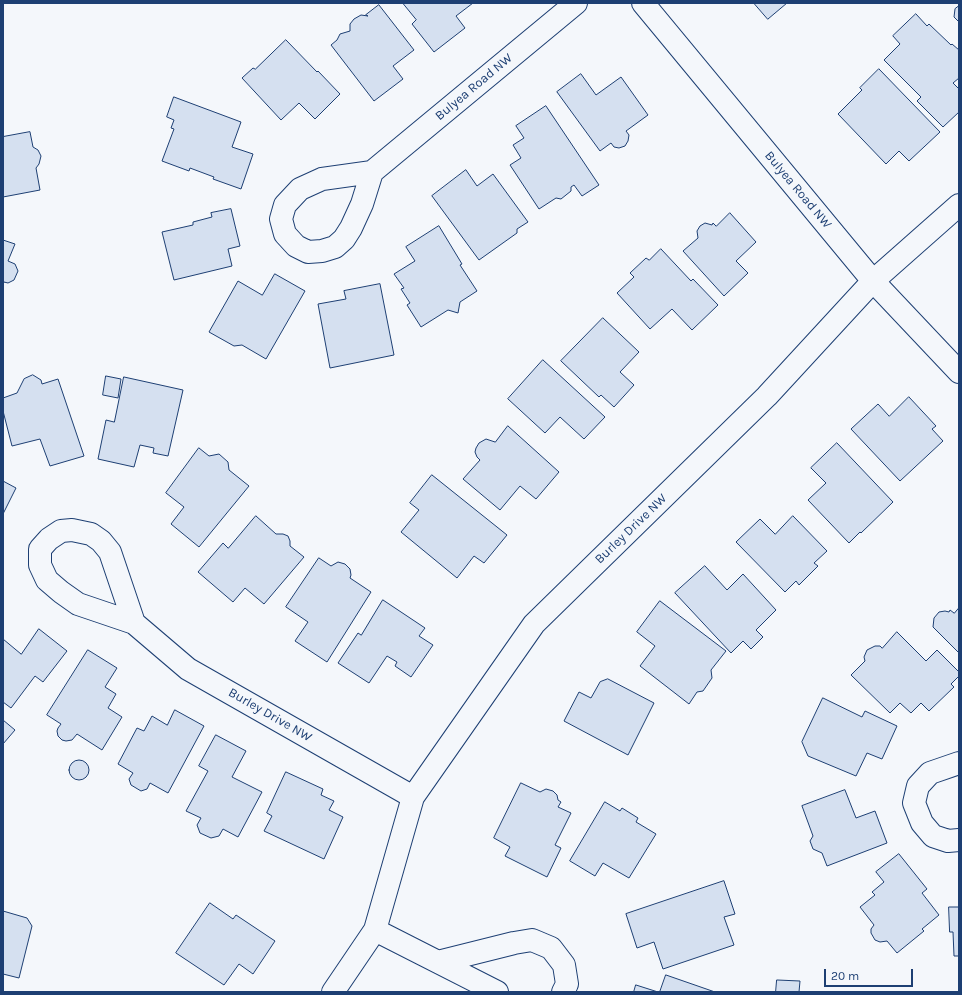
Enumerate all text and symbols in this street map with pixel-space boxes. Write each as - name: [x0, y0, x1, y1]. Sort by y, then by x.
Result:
- street label: Bulyea Road NW: [432, 50, 516, 124]
- street label: Bulyea Road NW: [761, 148, 835, 232]
- street label: Burley Drive NW: [592, 491, 670, 567]
- street label: Burley Drive NW: [225, 685, 315, 745]
- scale bar: [826, 961, 915, 987]
- text: 20 m: [831, 969, 859, 983]

